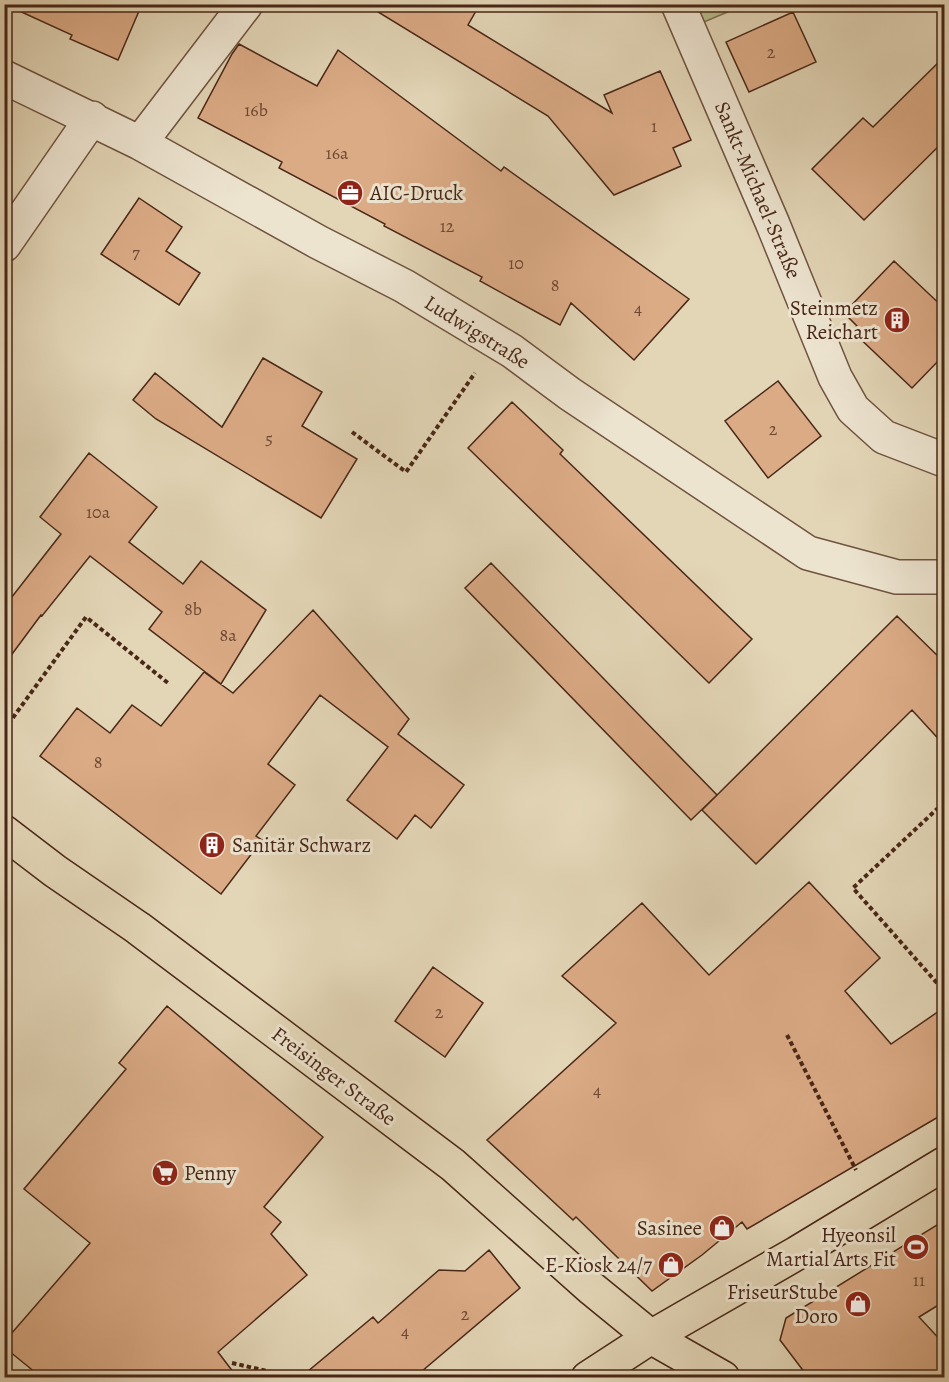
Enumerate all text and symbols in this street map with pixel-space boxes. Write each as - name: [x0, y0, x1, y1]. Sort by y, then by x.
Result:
- house number: 2: [767, 40, 776, 64]
- street label: Sankt-Michael-Straße: [708, 97, 808, 283]
- house number: 16b: [244, 98, 268, 122]
- house number: 1: [651, 114, 657, 138]
- house number: 16a: [326, 141, 349, 165]
- office icon: AIC-Druck: [335, 178, 365, 208]
- place label: AIC-Druck: [369, 179, 464, 207]
- house number: 12: [440, 214, 455, 238]
- house number: 7: [132, 240, 140, 264]
- house number: 10: [508, 251, 524, 275]
- house number: 8: [551, 273, 559, 297]
- street label: Ludwigstraße: [419, 289, 535, 375]
- place label: Steinmetz Reichart: [790, 294, 878, 346]
- house number: 4: [634, 296, 642, 320]
- building icon: Steinmetz Reichart: [882, 305, 912, 335]
- house number: 2: [769, 417, 778, 441]
- house number: 5: [265, 426, 273, 450]
- house number: 10a: [86, 500, 111, 524]
- house number: 8b: [184, 597, 202, 621]
- house number: 8a: [219, 623, 237, 647]
- house number: 8: [94, 750, 102, 774]
- building icon: Sanitär Schwarz: [197, 830, 227, 860]
- place label: Sanitär Schwarz: [232, 831, 371, 859]
- house number: 2: [435, 1000, 444, 1024]
- street label: Freisinger Straße: [266, 1020, 402, 1132]
- house number: 4: [593, 1078, 601, 1102]
- supermarket icon: Penny: [150, 1158, 180, 1188]
- place label: Penny: [184, 1159, 237, 1187]
- shop icon: Sasinee: [707, 1213, 737, 1243]
- place label: Sasinee: [637, 1214, 702, 1242]
- place label: Hyeonsil Martial Arts Fit: [766, 1221, 896, 1273]
- sports icon: Hyeonsil Martial Arts Fit: [901, 1232, 931, 1262]
- shop icon: E-Kiosk 24/7: [656, 1250, 686, 1280]
- place label: E-Kiosk 24/7: [545, 1251, 652, 1279]
- house number: 11: [913, 1268, 925, 1292]
- place label: FriseurStube Doro: [727, 1278, 838, 1330]
- shop icon: FriseurStube Doro: [843, 1289, 873, 1319]
- house number: 2: [461, 1302, 470, 1326]
- house number: 4: [401, 1319, 409, 1343]

